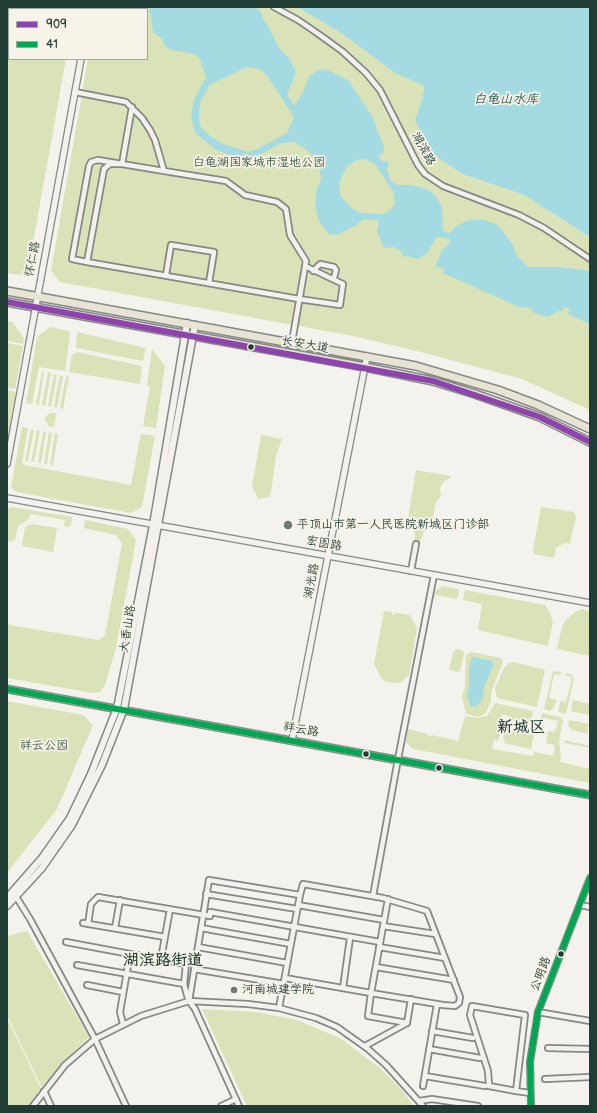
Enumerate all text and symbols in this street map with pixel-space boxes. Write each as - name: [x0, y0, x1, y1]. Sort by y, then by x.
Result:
- legend: [8, 8, 148, 60]
- text: 909: [46, 17, 67, 32]
- text: 41: [46, 37, 58, 52]
- water label: 白龟山水库: [474, 92, 538, 108]
- street label: 湖滨路: [408, 130, 438, 168]
- park label: 白龟湖国家城市湿地公园: [193, 156, 325, 170]
- street label: 怀仁路: [22, 240, 44, 278]
- street label: 长安大道: [280, 334, 330, 356]
- unlabelled marker: [246, 342, 256, 352]
- place label: 平顶山市第一人民医院新城区门诊部: [297, 518, 489, 532]
- marker: 平顶山市第一人民医院新城区门诊部: [282, 519, 294, 531]
- street label: 宏图路: [305, 534, 343, 554]
- street label: 湖光路: [301, 562, 323, 600]
- street label: 大香山路: [117, 604, 139, 654]
- district label: 新城区: [497, 718, 545, 738]
- street label: 祥云路: [282, 720, 320, 740]
- park label: 祥云公园: [20, 739, 68, 753]
- unlabelled marker: [361, 749, 371, 759]
- unlabelled marker: [434, 763, 444, 773]
- unlabelled marker: [556, 949, 566, 959]
- district label: 湖滨路街道: [123, 951, 203, 971]
- street label: 公明路: [528, 955, 554, 993]
- place label: 河南城建学院: [242, 983, 314, 997]
- marker: 河南城建学院: [229, 985, 239, 995]

